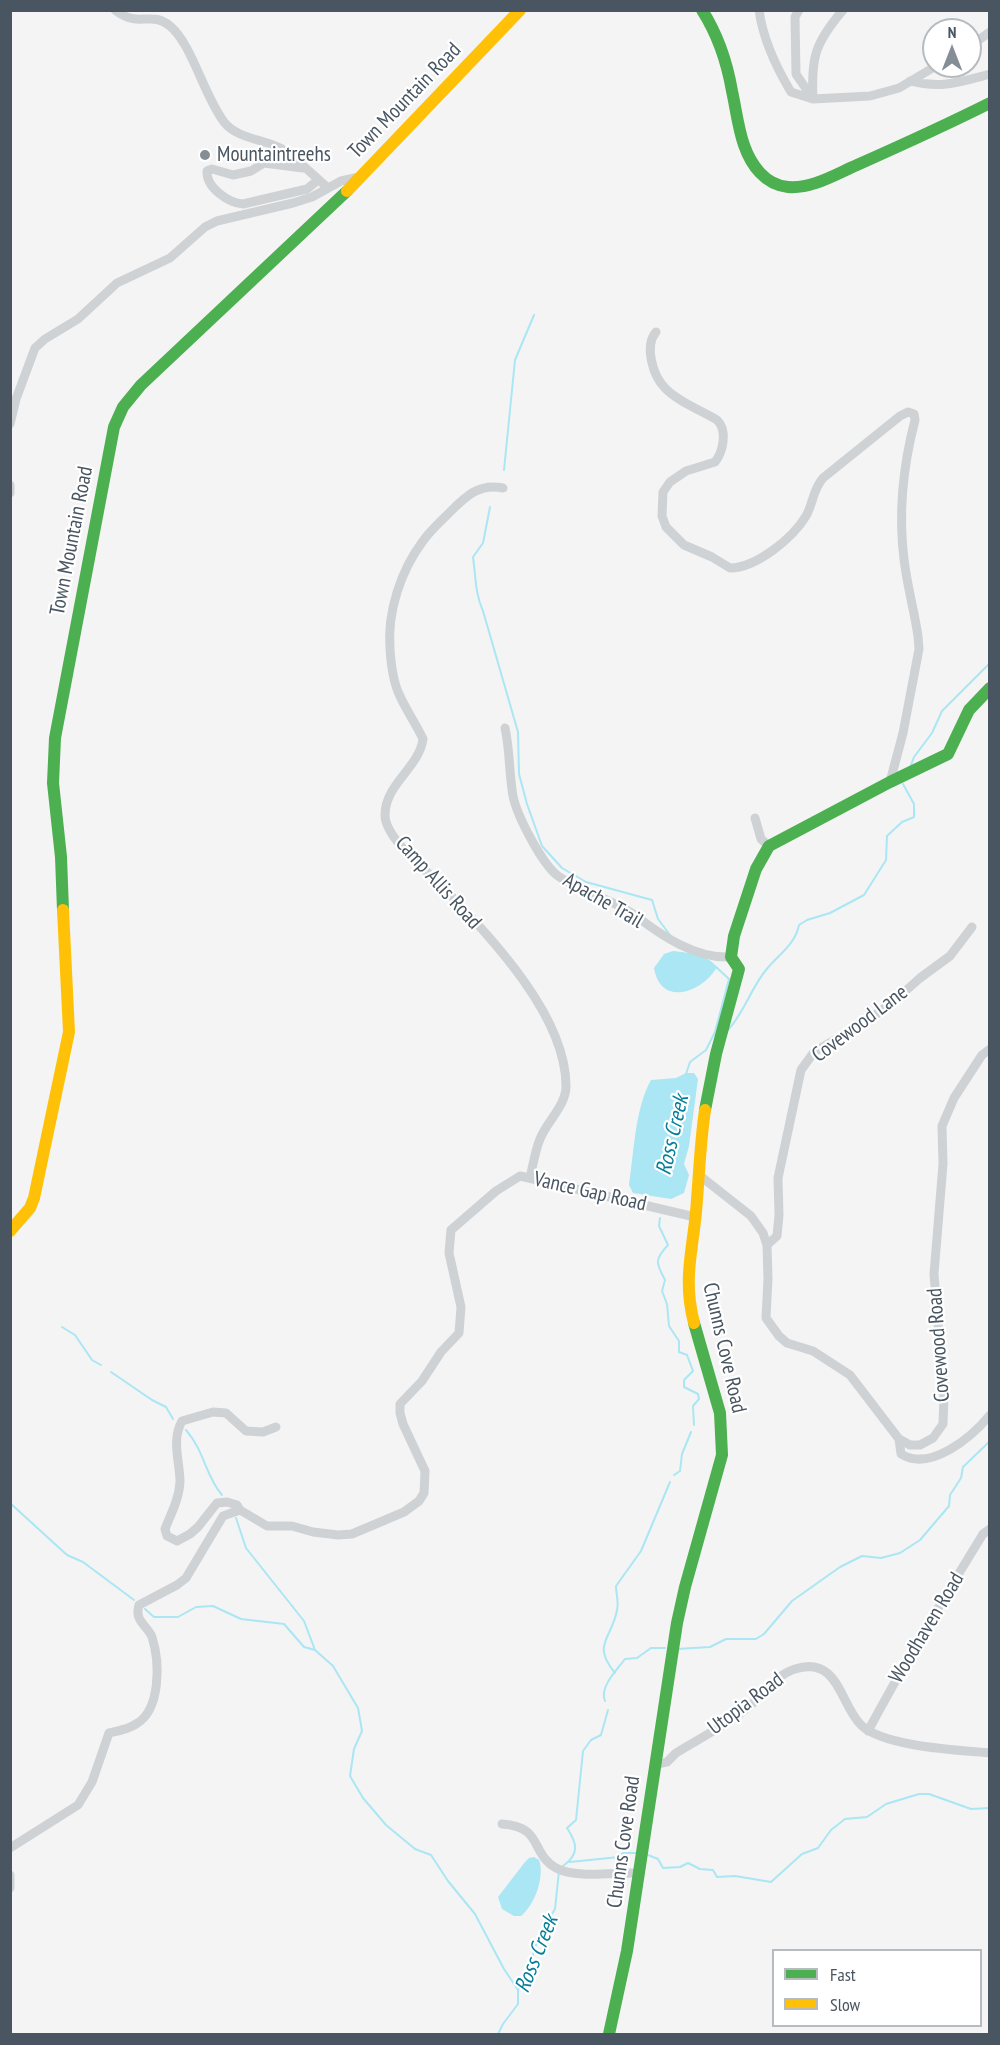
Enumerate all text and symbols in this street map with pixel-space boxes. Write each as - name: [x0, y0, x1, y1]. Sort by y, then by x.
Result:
- north arrow: [922, 18, 982, 78]
- text: N: [948, 22, 956, 42]
- street label: Town Mountain Road: [343, 38, 467, 164]
- place label: Mountaintreehs: [217, 142, 331, 168]
- marker: Mountaintreehs: [198, 148, 212, 162]
- street label: Town Mountain Road: [45, 464, 99, 618]
- street label: Camp Allis Road: [390, 831, 486, 935]
- street label: Apache Trail: [558, 868, 648, 934]
- street label: Covewood Lane: [807, 980, 913, 1068]
- water label: Ross Creek: [651, 1093, 695, 1177]
- street label: Vance Gap Road: [531, 1167, 649, 1217]
- street label: Chunns Cove Road: [697, 1280, 751, 1416]
- street label: Covewood Road: [922, 1287, 956, 1403]
- street label: Woodhaven Road: [884, 1568, 970, 1688]
- street label: Utopia Road: [703, 1667, 789, 1741]
- street label: Chunns Cove Road: [602, 1774, 646, 1910]
- water label: Ross Creek: [510, 1911, 564, 1997]
- legend: [772, 1949, 982, 2027]
- text: Fast: [830, 1963, 856, 1986]
- text: Slow: [830, 1993, 860, 2016]

